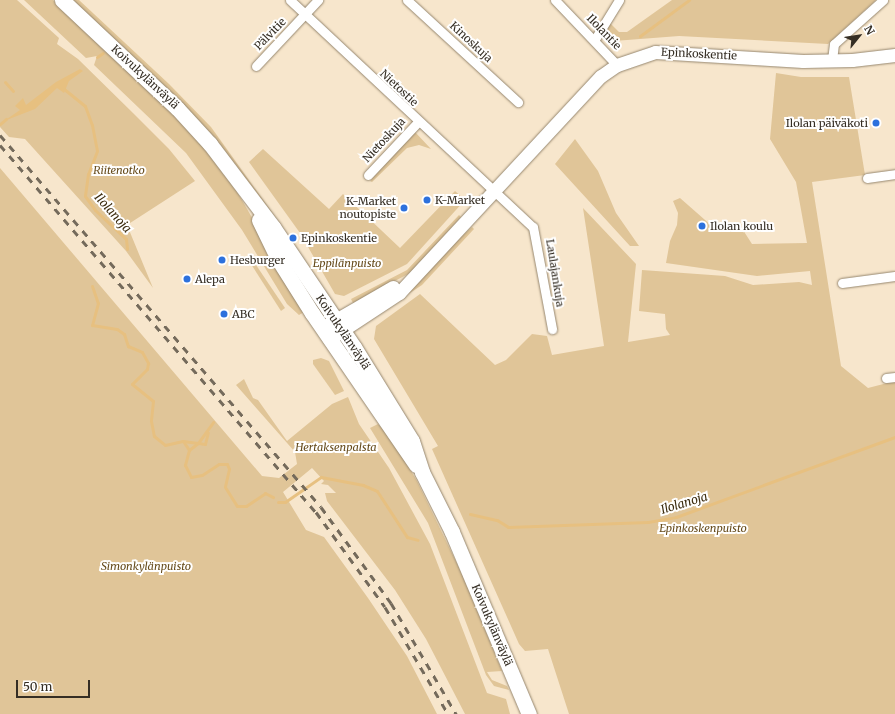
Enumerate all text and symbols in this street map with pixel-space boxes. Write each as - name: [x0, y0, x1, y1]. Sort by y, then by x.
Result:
- street label: Ilolantie: [584, 12, 624, 52]
- street label: Pälvitie: [252, 15, 288, 53]
- north arrow: [839, 16, 879, 56]
- street label: Kinoskuja: [447, 19, 495, 65]
- text: N: [861, 23, 878, 37]
- street label: Koivukylänväylä: [109, 42, 181, 112]
- street label: Epinkoskentie: [661, 45, 737, 63]
- street label: Nietostie: [377, 67, 421, 109]
- street label: Nietoskuja: [360, 115, 408, 165]
- place label: Ilolan päiväkoti: [786, 116, 868, 130]
- marker: Ilolan päiväkoti: [871, 118, 881, 128]
- park label: Riitenotko: [93, 163, 145, 177]
- water label: Ilolanoja: [92, 190, 134, 236]
- place label: K-Market: [435, 193, 485, 207]
- place label: K-Market noutopiste: [340, 195, 396, 221]
- marker: K-Market: [422, 195, 432, 205]
- marker: K-Market noutopiste: [399, 203, 409, 213]
- place label: Ilolan koulu: [710, 219, 773, 233]
- marker: Ilolan koulu: [697, 221, 707, 231]
- place label: Epinkoskentie: [301, 231, 377, 245]
- marker: Epinkoskentie: [288, 233, 298, 243]
- street label: Laulajankuja: [543, 238, 567, 308]
- place label: Hesburger: [230, 253, 285, 267]
- marker: Hesburger: [217, 255, 227, 265]
- park label: Eppilänpuisto: [313, 256, 381, 270]
- place label: Alepa: [195, 272, 225, 286]
- marker: Alepa: [182, 274, 192, 284]
- street label: Koivukylänväylä: [313, 292, 373, 372]
- place label: ABC: [232, 307, 255, 321]
- marker: ABC: [219, 309, 229, 319]
- park label: Hertaksenpalsta: [295, 440, 377, 454]
- water label: Ilolanoja: [659, 489, 709, 517]
- park label: Epinkoskenpuisto: [659, 521, 747, 535]
- park label: Simonkylänpuisto: [101, 559, 191, 573]
- street label: Koivukylänväylä: [469, 582, 515, 668]
- scale bar: [18, 672, 92, 698]
- text: 50 m: [23, 679, 52, 694]

